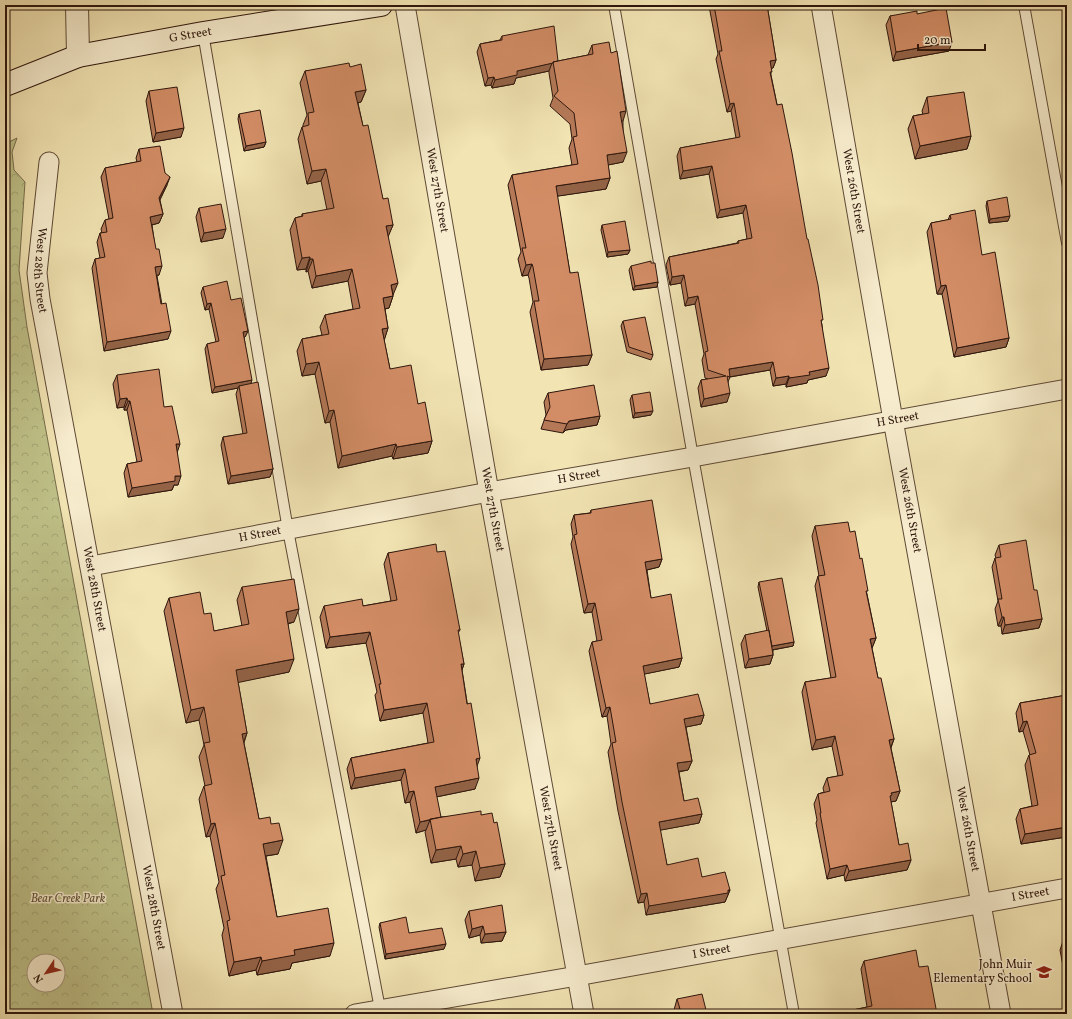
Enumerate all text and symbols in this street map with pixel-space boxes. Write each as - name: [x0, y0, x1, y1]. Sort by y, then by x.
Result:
- street label: G Street: [168, 24, 213, 47]
- scale bar: [918, 26, 985, 52]
- text: 20 m: [924, 33, 951, 49]
- street label: West 27th Street: [422, 147, 452, 234]
- street label: West 26th Street: [838, 147, 869, 235]
- street label: West 28th Street: [29, 227, 50, 315]
- street label: H Street: [875, 408, 920, 431]
- street label: H Street: [556, 465, 601, 488]
- street label: West 27th Street: [477, 466, 508, 553]
- street label: West 26th Street: [894, 466, 925, 554]
- street label: H Street: [238, 523, 283, 546]
- street label: West 28th Street: [78, 545, 110, 633]
- street label: West 27th Street: [535, 785, 566, 872]
- street label: West 26th Street: [952, 785, 983, 873]
- street label: West 28th Street: [137, 864, 169, 952]
- street label: I Street: [1010, 883, 1051, 906]
- park label: Bear Creek Park: [31, 891, 106, 907]
- street label: I Street: [691, 941, 732, 963]
- north arrow: [26, 953, 66, 993]
- place label: John Muir Elementary School: [933, 957, 1032, 987]
- school or university icon: John Muir Elementary School: [1035, 963, 1053, 981]
- text: N: [31, 970, 47, 985]

